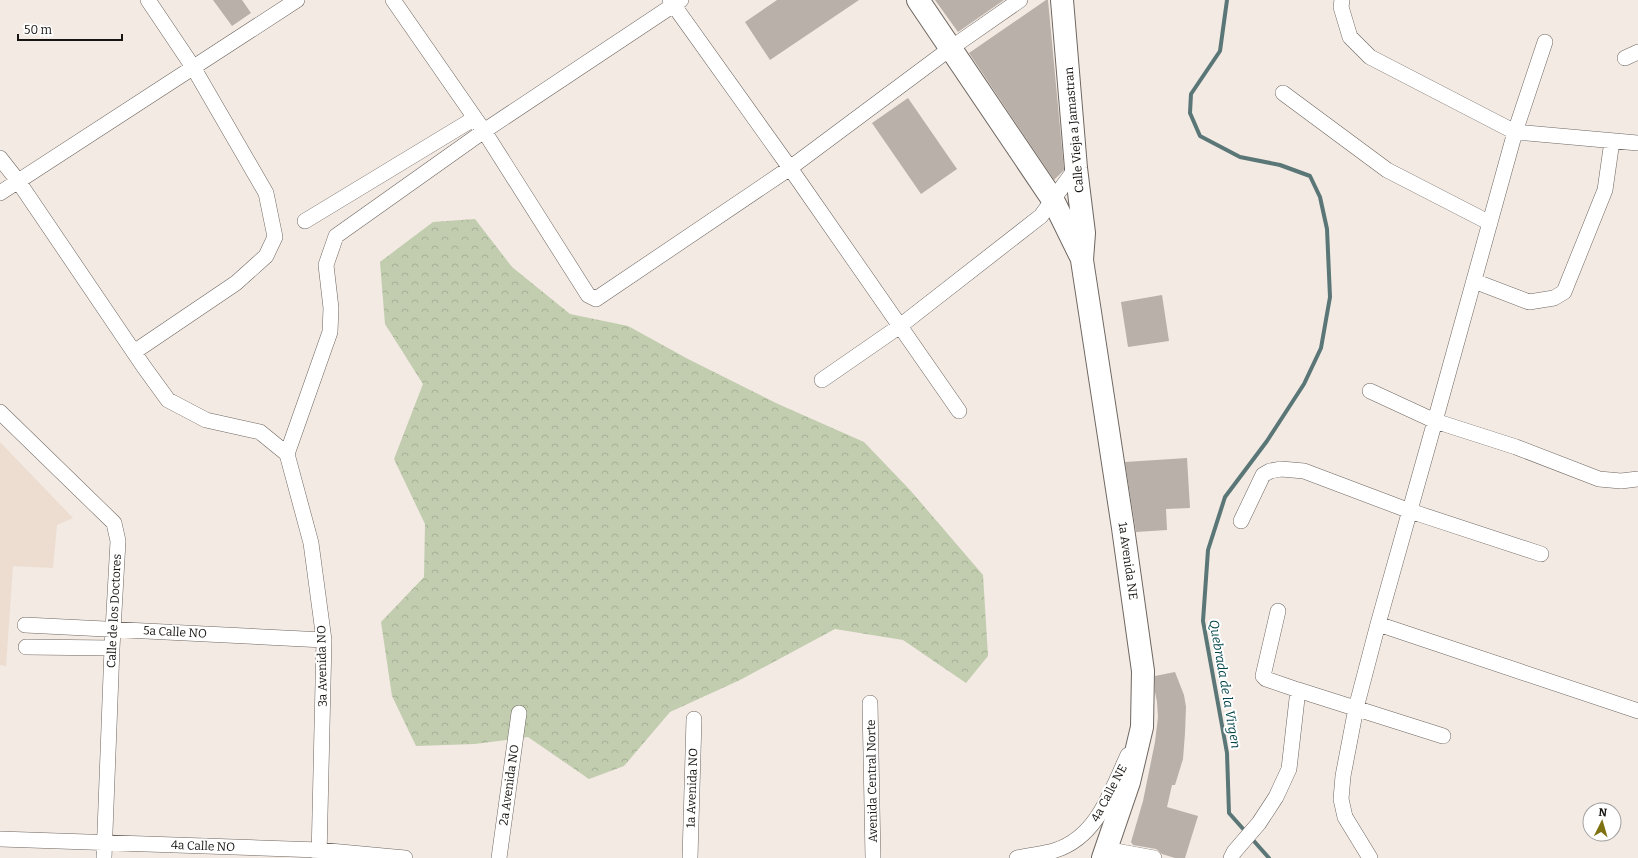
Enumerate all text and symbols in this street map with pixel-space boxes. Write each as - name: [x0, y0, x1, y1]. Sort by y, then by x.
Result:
- scale bar: [18, 16, 122, 42]
- text: 50 m: [24, 23, 53, 37]
- street label: Calle Vieja a Jamastran: [1061, 66, 1086, 194]
- street label: 1a Avenida NE: [1116, 521, 1140, 601]
- street label: Calle de los Doctores: [104, 553, 124, 668]
- water label: Quebrada de la Virgen: [1206, 618, 1244, 750]
- street label: 5a Calle NO: [143, 623, 207, 641]
- street label: 3a Avenida NO: [314, 625, 330, 707]
- street label: Avenida Central Norte: [864, 719, 880, 843]
- street label: 2a Avenida NO: [496, 744, 522, 826]
- street label: 1a Avenida NO: [684, 748, 700, 828]
- street label: 4a Calle NE: [1088, 762, 1130, 824]
- north arrow: [1582, 802, 1622, 842]
- text: N: [1598, 806, 1608, 819]
- street label: 4a Calle NO: [171, 838, 235, 854]

